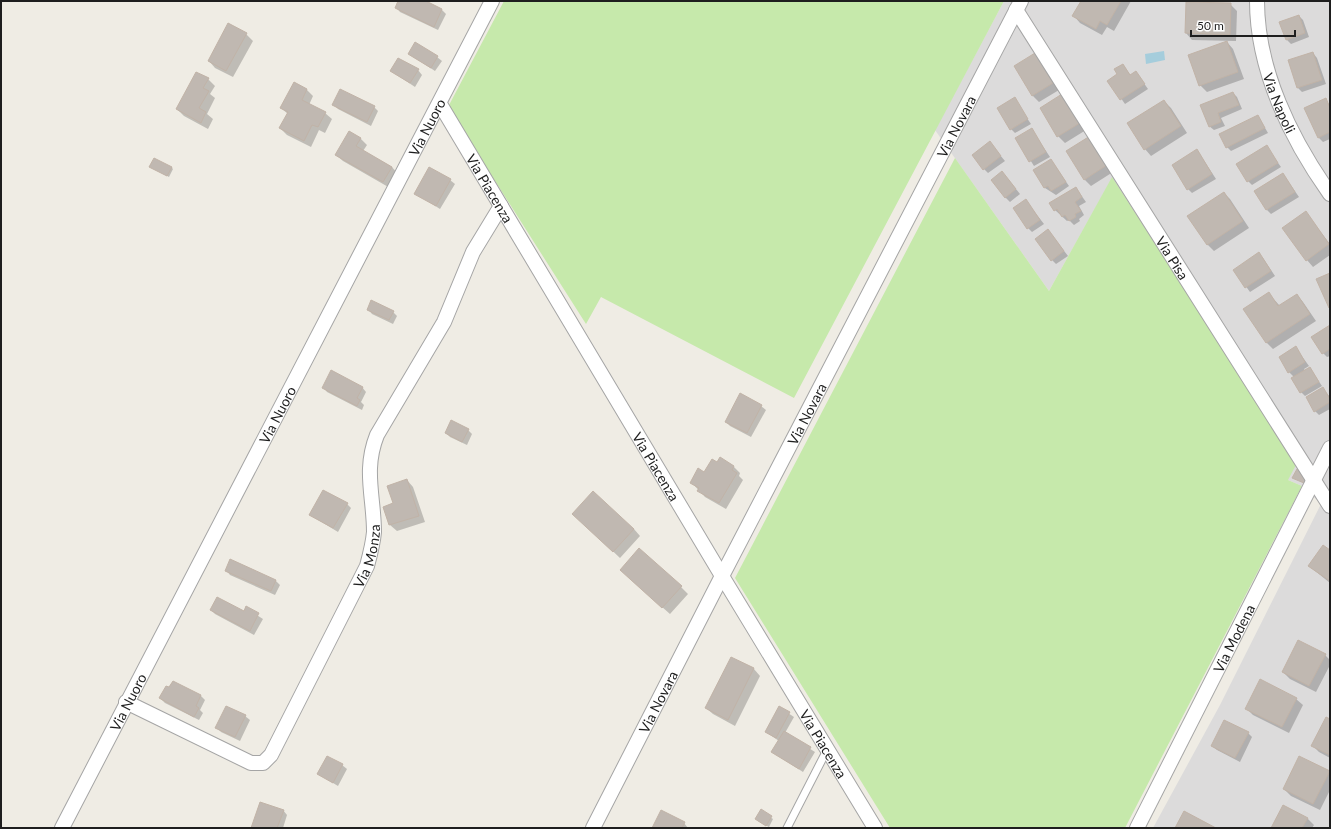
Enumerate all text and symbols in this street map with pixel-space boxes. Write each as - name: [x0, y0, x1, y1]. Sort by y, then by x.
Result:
- scale bar: [1191, 12, 1295, 38]
- text: 50 m: [1197, 18, 1224, 33]
- street label: Via Napoli: [1260, 71, 1300, 136]
- street label: Via Novara: [933, 92, 979, 160]
- street label: Via Nuoro: [404, 95, 448, 159]
- street label: Via Piacenza: [463, 151, 517, 226]
- street label: Via Pisa: [1153, 233, 1193, 282]
- street label: Via Novara: [783, 380, 830, 448]
- street label: Via Nuoro: [255, 383, 299, 446]
- street label: Via Piacenza: [629, 429, 684, 504]
- street label: Via Monza: [349, 524, 383, 590]
- street label: Via Modena: [1209, 601, 1258, 675]
- street label: Via Novara: [635, 668, 681, 736]
- street label: Via Nuoro: [106, 670, 149, 734]
- street label: Via Piacenza: [797, 706, 851, 781]

